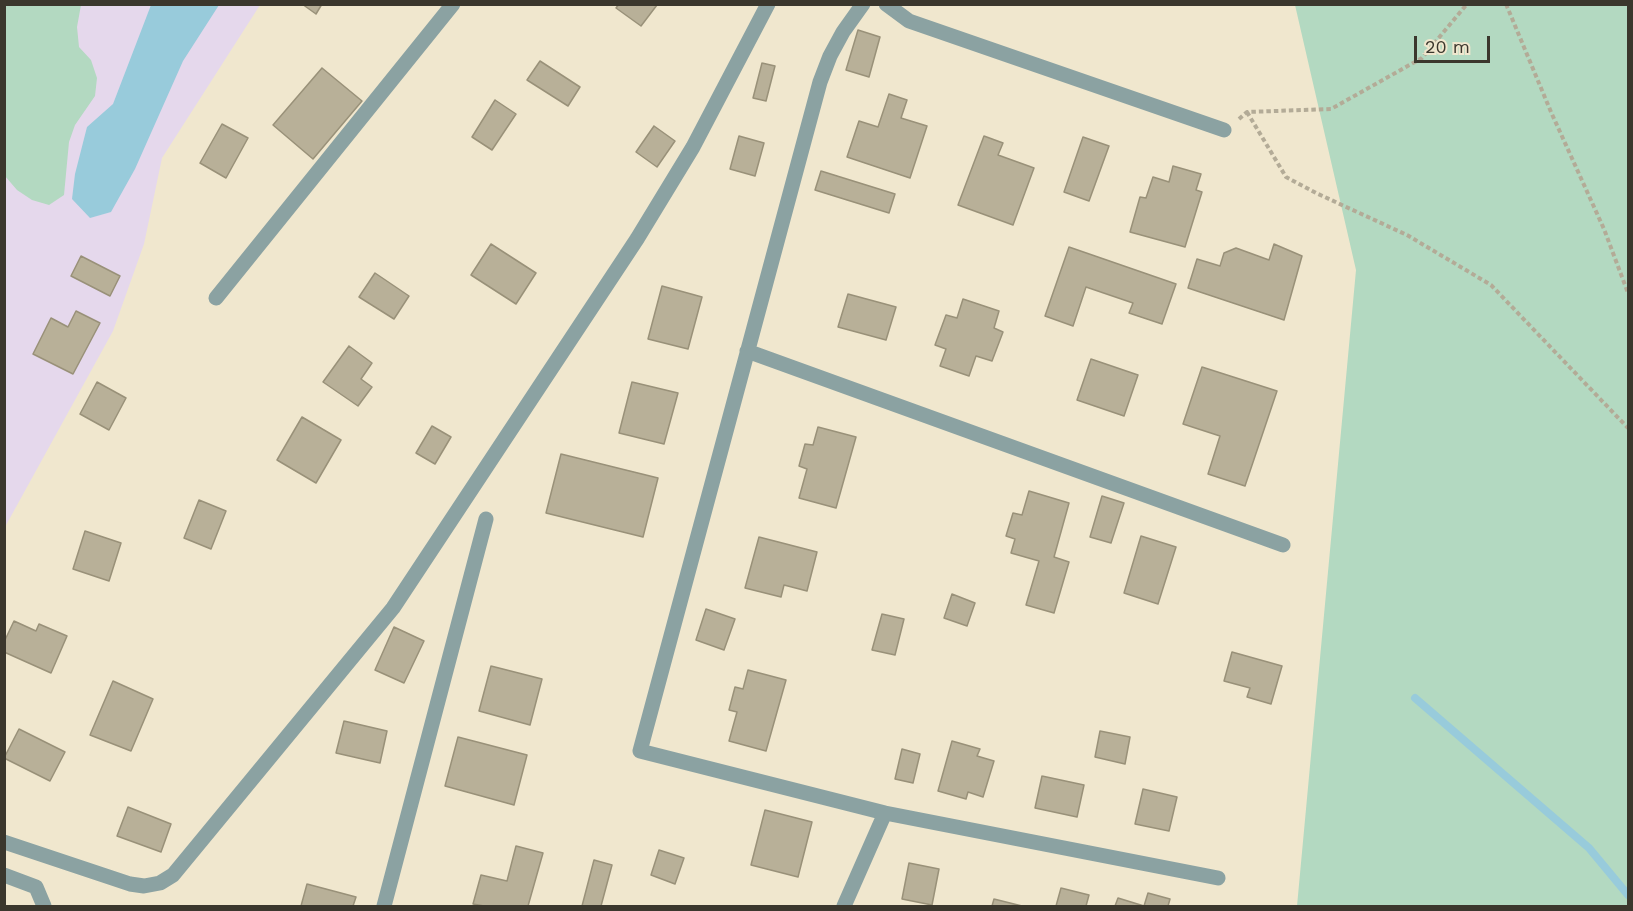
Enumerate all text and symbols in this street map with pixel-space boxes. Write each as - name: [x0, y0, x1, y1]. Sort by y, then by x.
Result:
- scale bar: [1417, 24, 1494, 62]
- text: 20 m: [1425, 36, 1470, 57]

